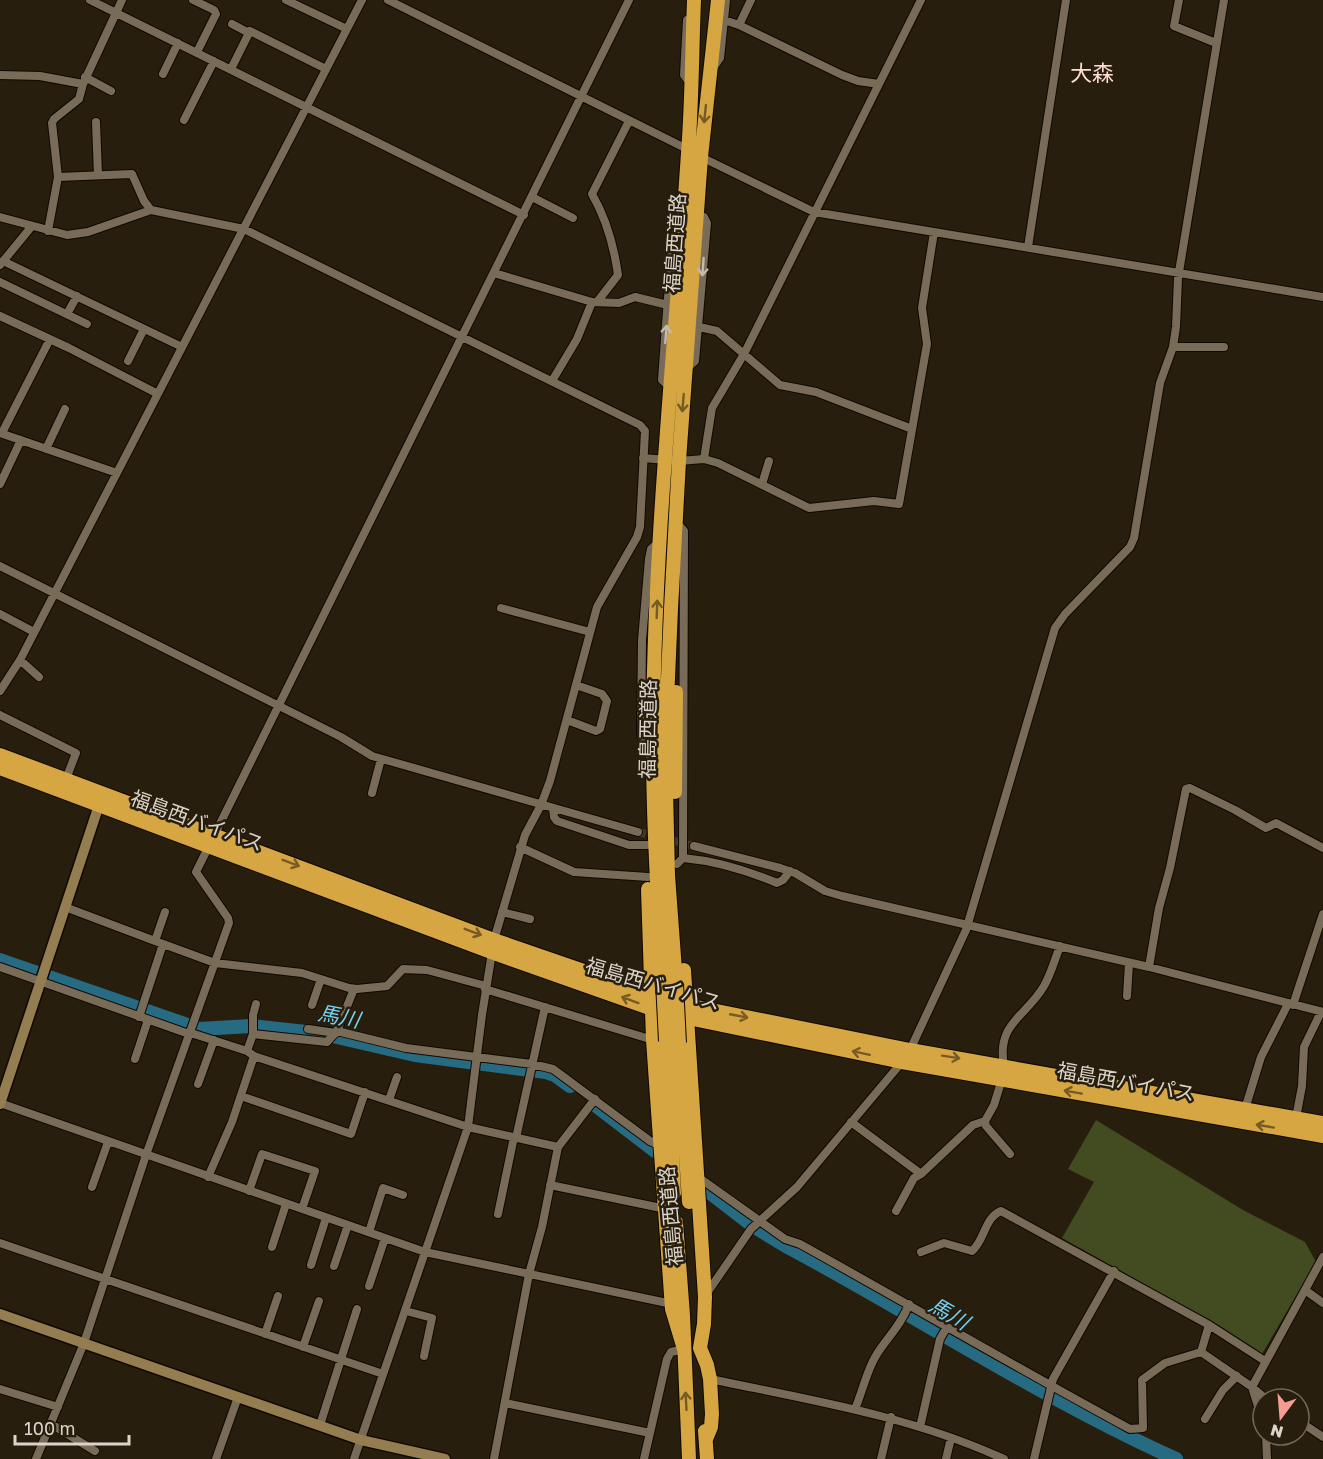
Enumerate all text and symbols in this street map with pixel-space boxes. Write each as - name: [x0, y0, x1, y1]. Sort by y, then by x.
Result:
- district label: 大森: [1070, 59, 1114, 86]
- one-way arrow: [700, 104, 711, 124]
- street label: 福島西道路: [659, 192, 689, 294]
- one-way arrow: [698, 256, 709, 276]
- one-way arrow: [661, 324, 672, 344]
- one-way arrow: [677, 393, 688, 413]
- one-way arrow: [651, 599, 662, 619]
- street label: 福島西道路: [634, 679, 660, 779]
- street label: 福島西バイパス: [128, 785, 267, 855]
- one-way arrow: [281, 859, 300, 870]
- one-way arrow: [464, 927, 482, 938]
- street label: 福島西バイパス: [583, 952, 724, 1014]
- one-way arrow: [621, 994, 640, 1005]
- water label: 馬川: [316, 999, 364, 1033]
- one-way arrow: [729, 1011, 748, 1022]
- one-way arrow: [852, 1047, 871, 1059]
- one-way arrow: [941, 1052, 960, 1063]
- street label: 福島西バイパス: [1055, 1057, 1197, 1105]
- one-way arrow: [1064, 1086, 1084, 1097]
- one-way arrow: [1256, 1120, 1276, 1131]
- street label: 福島西道路: [654, 1165, 686, 1267]
- water label: 馬川: [925, 1291, 976, 1336]
- north arrow: [1251, 1387, 1311, 1447]
- one-way arrow: [681, 1391, 692, 1411]
- scale bar: [15, 1408, 129, 1446]
- text: 100 m: [24, 1417, 75, 1439]
- text: N: [1268, 1420, 1285, 1443]

